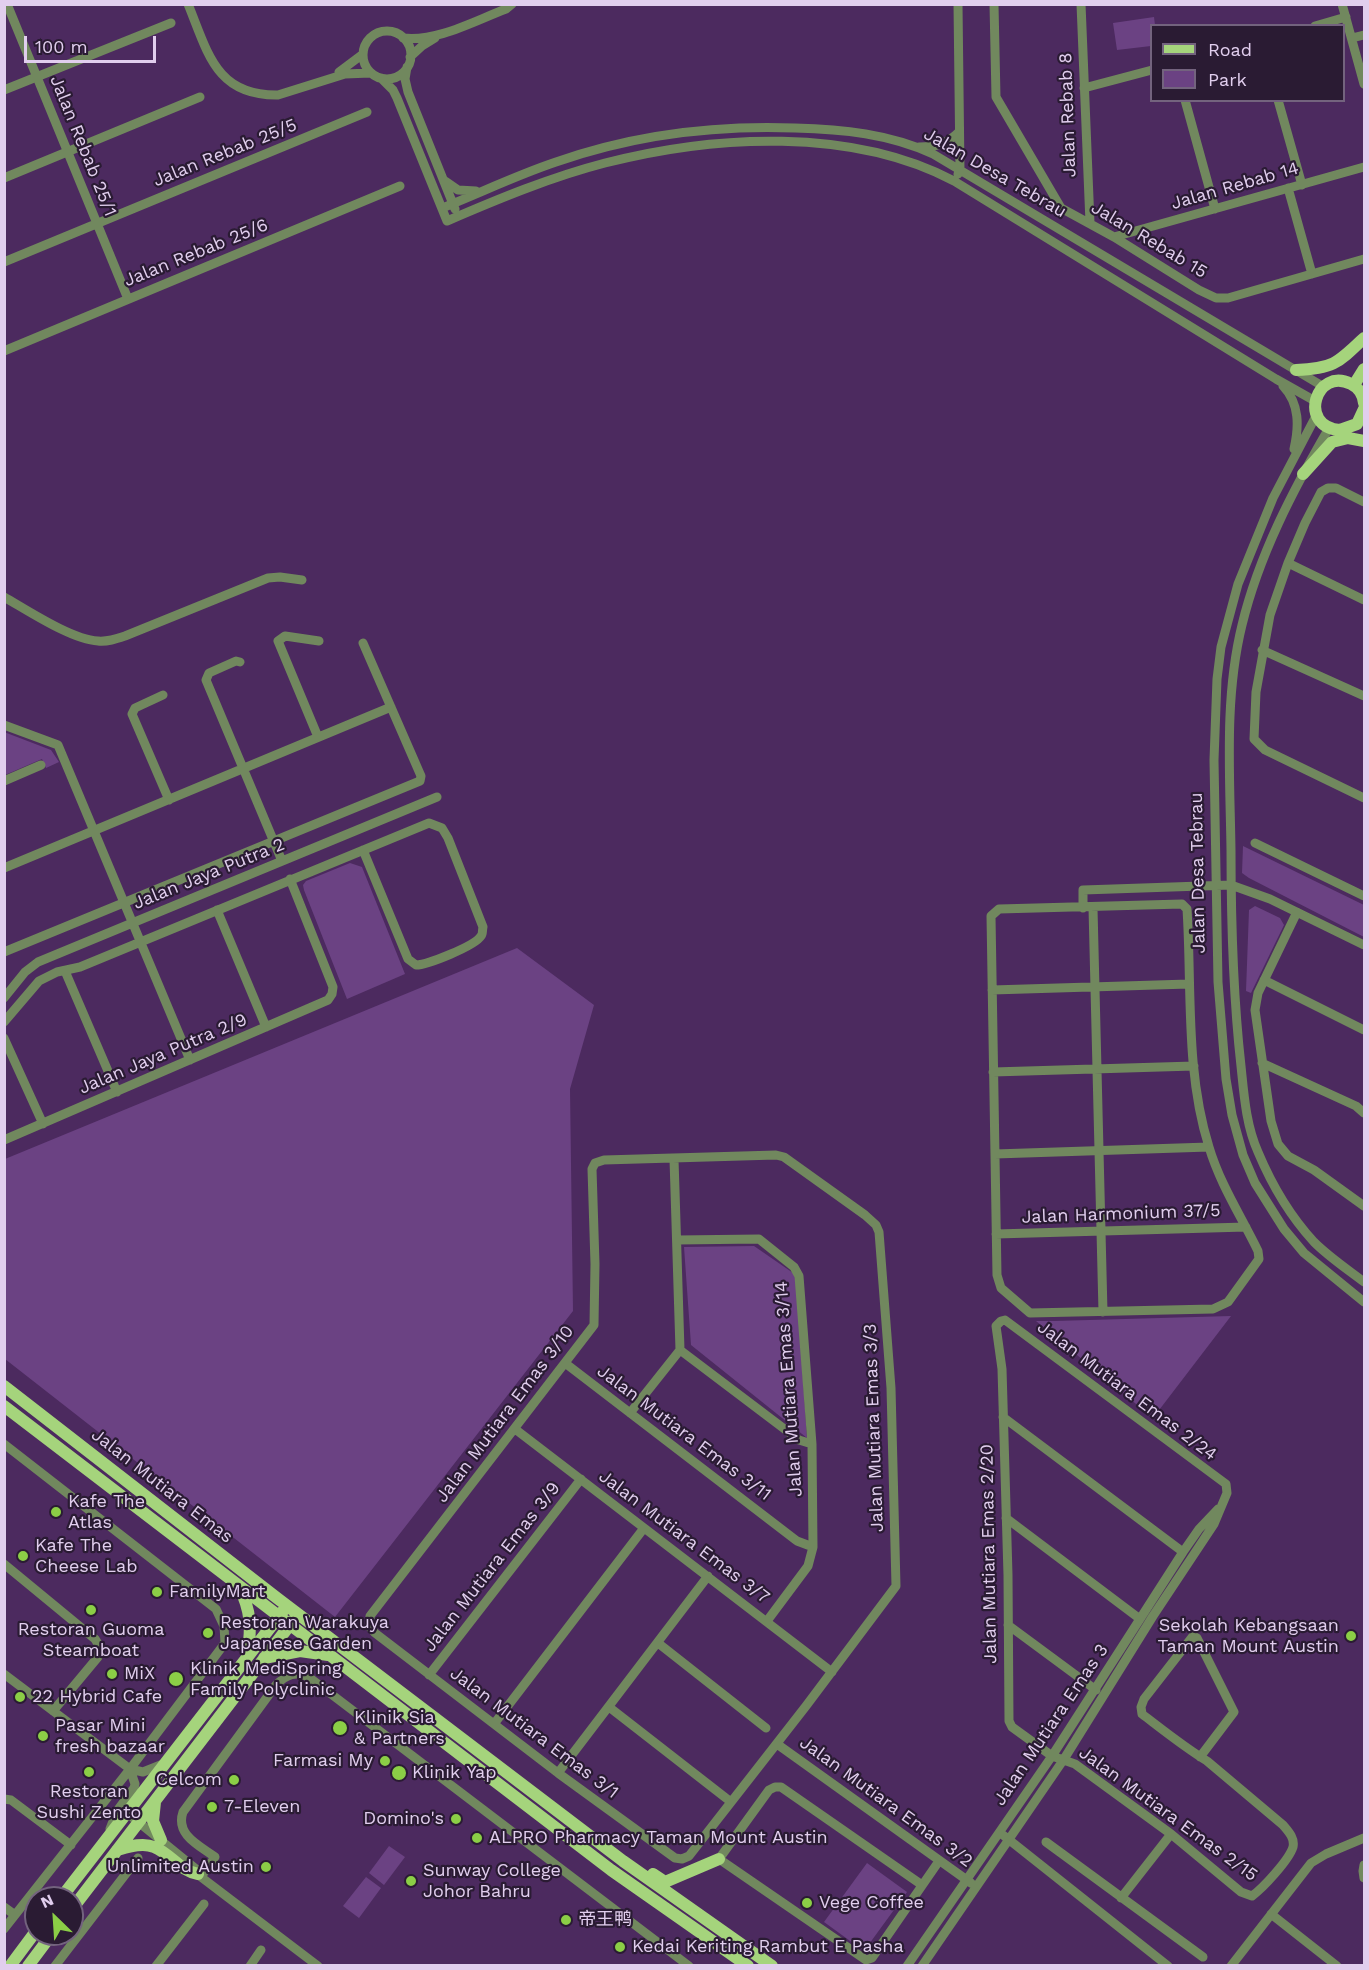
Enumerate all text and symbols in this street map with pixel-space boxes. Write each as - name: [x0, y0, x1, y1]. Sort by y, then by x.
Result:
- scale bar: [27, 24, 159, 62]
- legend: [1150, 24, 1345, 102]
- text: 100 m: [35, 36, 88, 57]
- text: Road: [1208, 39, 1252, 60]
- street label: Jalan Rebab 8: [1055, 52, 1081, 178]
- text: Park: [1208, 69, 1247, 90]
- street label: Jalan Rebab 25/1: [45, 72, 121, 220]
- street label: Jalan Rebab 25/5: [150, 114, 300, 192]
- street label: Jalan Desa Tebrau: [920, 123, 1070, 223]
- street label: Jalan Rebab 14: [1169, 157, 1301, 215]
- street label: Jalan Rebab 15: [1087, 197, 1211, 283]
- street label: Jalan Rebab 25/6: [121, 214, 271, 292]
- street label: Jalan Desa Tebrau: [1186, 792, 1210, 954]
- street label: Jalan Jaya Putra 2: [130, 834, 288, 914]
- street label: Jalan Jaya Putra 2/9: [76, 1009, 250, 1099]
- street label: Jalan Harmonium 37/5: [1021, 1200, 1221, 1228]
- street label: Jalan Mutiara Emas 3/14: [771, 1280, 807, 1498]
- street label: Jalan Mutiara Emas 2/24: [1033, 1316, 1221, 1466]
- street label: Jalan Mutiara Emas 3/10: [431, 1321, 579, 1507]
- street label: Jalan Mutiara Emas 3/3: [860, 1323, 888, 1533]
- street label: Jalan Mutiara Emas 3/11: [593, 1361, 775, 1505]
- street label: Jalan Mutiara Emas: [87, 1424, 237, 1548]
- street label: Jalan Mutiara Emas 2/20: [976, 1444, 1002, 1664]
- street label: Jalan Mutiara Emas 3/7: [594, 1466, 774, 1608]
- street label: Jalan Mutiara Emas 3/9: [419, 1478, 565, 1656]
- place label: Kafe The Atlas: [68, 1491, 145, 1534]
- marker: Kafe The Atlas: [49, 1505, 63, 1519]
- place label: Kafe The Cheese Lab: [35, 1535, 138, 1578]
- marker: Kafe The Cheese Lab: [16, 1549, 30, 1563]
- place label: FamilyMart: [169, 1581, 265, 1603]
- marker: FamilyMart: [150, 1585, 164, 1599]
- marker: Restoran Guoma Steamboat: [84, 1603, 98, 1617]
- place label: Restoran Warakuya Japanese Garden: [220, 1612, 389, 1654]
- place label: Sekolah Kebangsaan Taman Mount Austin: [1158, 1615, 1339, 1658]
- place label: Restoran Guoma Steamboat: [18, 1619, 164, 1662]
- marker: Restoran Warakuya Japanese Garden: [201, 1626, 215, 1640]
- marker: Sekolah Kebangsaan Taman Mount Austin: [1344, 1629, 1358, 1643]
- street label: Jalan Mutiara Emas 3: [989, 1640, 1113, 1810]
- place label: Klinik MediSpring Family Polyclinic: [190, 1658, 342, 1700]
- place label: MiX: [124, 1663, 155, 1685]
- street label: Jalan Mutiara Emas 3/1: [446, 1663, 622, 1803]
- marker: MiX: [105, 1667, 119, 1681]
- marker: Klinik MediSpring Family Polyclinic: [167, 1670, 185, 1688]
- place label: 22 Hybrid Cafe: [32, 1686, 162, 1708]
- marker: 22 Hybrid Cafe: [13, 1690, 27, 1704]
- place label: Klinik Sia & Partners: [354, 1707, 445, 1750]
- place label: Pasar Mini fresh bazaar: [55, 1715, 165, 1758]
- marker: Klinik Sia & Partners: [331, 1719, 349, 1737]
- marker: Pasar Mini fresh bazaar: [36, 1729, 50, 1743]
- street label: Jalan Mutiara Emas 3/2: [795, 1732, 977, 1872]
- street label: Jalan Mutiara Emas 2/15: [1074, 1742, 1262, 1886]
- place label: Farmasi My: [273, 1750, 373, 1772]
- marker: Farmasi My: [378, 1754, 392, 1768]
- place label: Klinik Yap: [412, 1762, 497, 1784]
- marker: Klinik Yap: [390, 1764, 408, 1782]
- marker: Restoran Sushi Zento: [82, 1765, 96, 1779]
- place label: Celcom: [156, 1769, 222, 1791]
- marker: Celcom: [227, 1773, 241, 1787]
- place label: Restoran Sushi Zento: [37, 1781, 141, 1824]
- place label: 7-Eleven: [224, 1796, 300, 1818]
- marker: 7-Eleven: [205, 1800, 219, 1814]
- place label: Domino's: [363, 1808, 444, 1830]
- marker: Domino's: [449, 1812, 463, 1826]
- place label: ALPRO Pharmacy Taman Mount Austin: [489, 1827, 828, 1849]
- marker: ALPRO Pharmacy Taman Mount Austin: [470, 1831, 484, 1845]
- place label: Unlimited Austin: [107, 1856, 254, 1878]
- marker: Unlimited Austin: [259, 1860, 273, 1874]
- place label: Sunway College Johor Bahru: [423, 1860, 561, 1902]
- marker: Sunway College Johor Bahru: [404, 1874, 418, 1888]
- north arrow: [24, 1886, 84, 1946]
- text: N: [38, 1890, 56, 1912]
- place label: Vege Coffee: [819, 1892, 924, 1914]
- marker: Vege Coffee: [800, 1896, 814, 1910]
- place label: 帝王鸭: [578, 1909, 632, 1931]
- marker: 帝王鸭: [559, 1913, 573, 1927]
- place label: Kedai Keriting Rambut E Pasha: [632, 1936, 904, 1958]
- marker: Kedai Keriting Rambut E Pasha: [613, 1940, 627, 1954]

